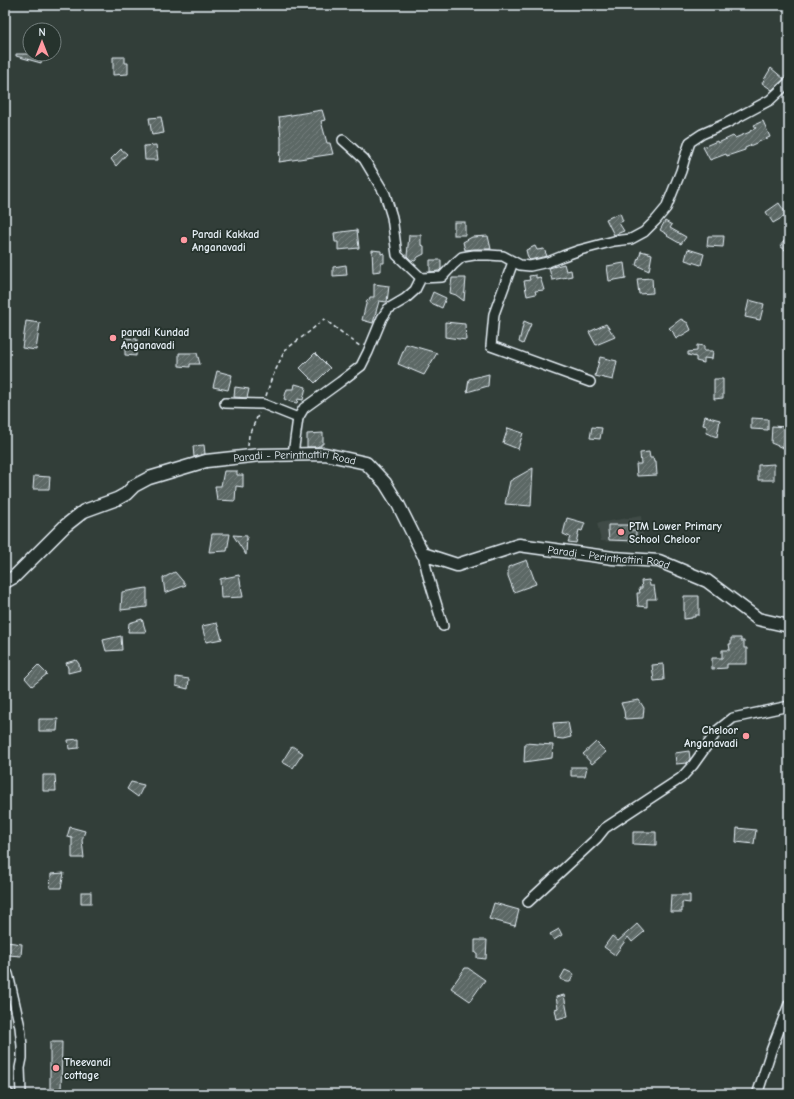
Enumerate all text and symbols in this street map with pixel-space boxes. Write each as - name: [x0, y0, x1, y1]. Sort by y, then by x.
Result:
- north arrow: [22, 22, 62, 62]
- text: N: [38, 26, 46, 39]
- place label: Paradi Kakkad Anganavadi: [192, 228, 260, 254]
- marker: Paradi Kakkad Anganavadi: [179, 235, 189, 245]
- place label: paradi Kundad Anganavadi: [121, 326, 190, 352]
- marker: paradi Kundad Anganavadi: [108, 333, 118, 343]
- street label: Paradi - Perinthattiri Road: [233, 447, 357, 467]
- place label: PTM Lower Primary School Cheloor: [629, 520, 722, 546]
- marker: PTM Lower Primary School Cheloor: [616, 527, 626, 537]
- street label: Paradi - Perinthattiri Road: [547, 543, 672, 572]
- place label: Cheloor Anganavadi: [684, 724, 739, 750]
- marker: Cheloor Anganavadi: [741, 731, 751, 741]
- place label: Theevandi cottage: [64, 1056, 111, 1082]
- marker: Theevandi cottage: [51, 1063, 61, 1073]

